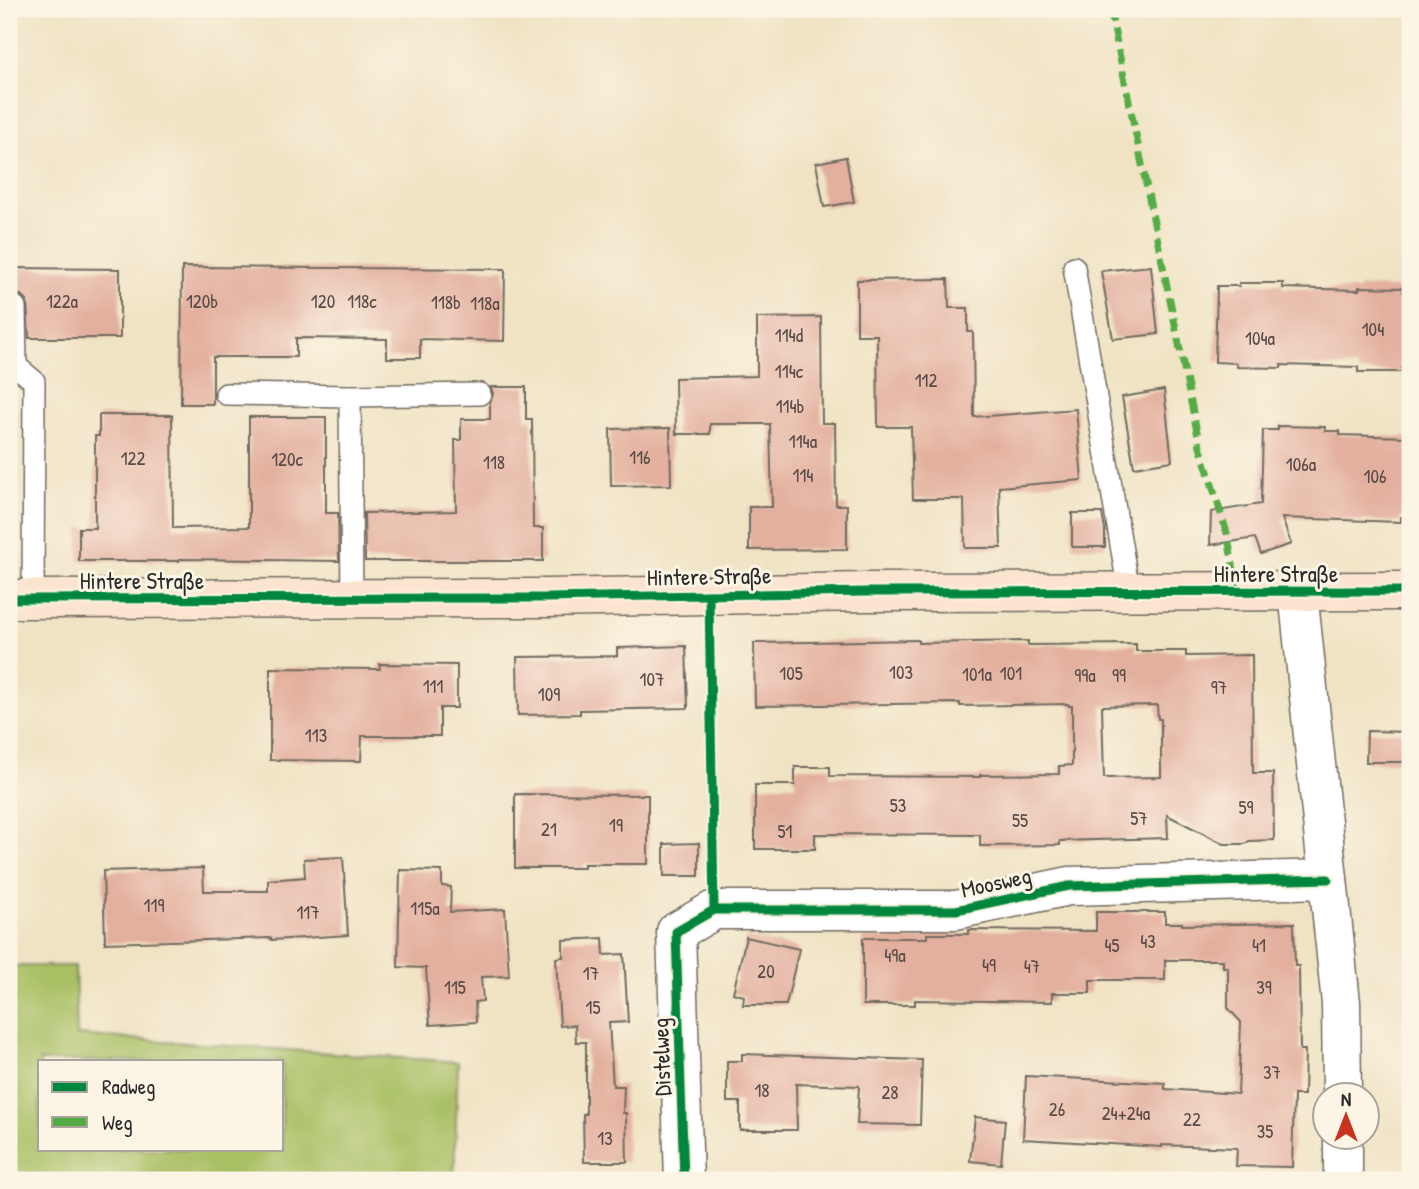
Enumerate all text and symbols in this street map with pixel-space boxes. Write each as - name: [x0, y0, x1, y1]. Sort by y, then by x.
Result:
- house number: 122a: [46, 288, 79, 314]
- house number: 120b: [186, 288, 218, 314]
- house number: 120: [311, 288, 335, 314]
- house number: 118c: [347, 288, 377, 314]
- house number: 118b: [431, 289, 461, 315]
- house number: 118a: [470, 290, 500, 316]
- house number: 104: [1362, 316, 1384, 342]
- house number: 114d: [775, 322, 804, 348]
- house number: 104a: [1245, 325, 1276, 351]
- house number: 114c: [775, 358, 804, 384]
- house number: 112: [915, 367, 937, 393]
- house number: 114b: [776, 393, 805, 419]
- house number: 114a: [789, 428, 818, 454]
- house number: 116: [629, 444, 651, 470]
- house number: 122: [121, 445, 145, 471]
- house number: 120c: [271, 446, 303, 472]
- house number: 118: [483, 449, 505, 475]
- house number: 106a: [1286, 451, 1317, 477]
- house number: 114: [793, 462, 813, 488]
- house number: 106: [1364, 463, 1387, 489]
- street label: Hintere Straße: [1214, 558, 1338, 589]
- street label: Hintere Straße: [647, 559, 771, 593]
- street label: Hintere Straße: [80, 565, 204, 596]
- house number: 103: [889, 659, 913, 685]
- house number: 105: [779, 660, 803, 686]
- house number: 101: [1000, 660, 1022, 686]
- house number: 101a: [962, 661, 992, 687]
- house number: 99a: [1074, 662, 1096, 688]
- house number: 99: [1112, 662, 1126, 688]
- house number: 107: [640, 666, 664, 692]
- house number: 111: [423, 673, 443, 699]
- house number: 97: [1211, 674, 1227, 700]
- house number: 109: [538, 681, 560, 707]
- house number: 113: [305, 722, 327, 748]
- house number: 53: [890, 792, 906, 818]
- house number: 59: [1238, 794, 1254, 820]
- house number: 57: [1130, 805, 1148, 831]
- house number: 55: [1012, 807, 1028, 833]
- house number: 19: [609, 812, 623, 838]
- house number: 21: [541, 816, 557, 842]
- house number: 51: [778, 818, 793, 844]
- street label: Moosweg: [958, 859, 1034, 905]
- house number: 119: [144, 892, 164, 918]
- house number: 115a: [410, 895, 440, 921]
- house number: 117: [296, 899, 320, 925]
- house number: 43: [1140, 928, 1156, 954]
- house number: 45: [1104, 932, 1120, 958]
- house number: 41: [1252, 932, 1266, 958]
- house number: 49a: [884, 942, 906, 968]
- house number: 49: [982, 952, 996, 978]
- house number: 47: [1024, 953, 1040, 979]
- house number: 20: [757, 958, 775, 984]
- house number: 17: [583, 960, 599, 986]
- house number: 115: [444, 974, 466, 1000]
- house number: 39: [1256, 974, 1272, 1000]
- house number: 15: [586, 994, 600, 1020]
- street label: Distelweg: [644, 1017, 678, 1097]
- house number: 37: [1263, 1059, 1281, 1085]
- legend: [38, 1060, 284, 1150]
- text: Radweg: [102, 1072, 155, 1101]
- house number: 18: [754, 1077, 770, 1103]
- house number: 28: [881, 1079, 899, 1105]
- north arrow: [1310, 1080, 1380, 1150]
- text: N: [1341, 1086, 1351, 1112]
- house number: 26: [1049, 1096, 1065, 1122]
- house number: 24+24a: [1102, 1100, 1151, 1126]
- house number: 22: [1183, 1106, 1201, 1132]
- text: Weg: [102, 1108, 133, 1137]
- house number: 35: [1257, 1118, 1273, 1144]
- house number: 13: [597, 1125, 613, 1151]

